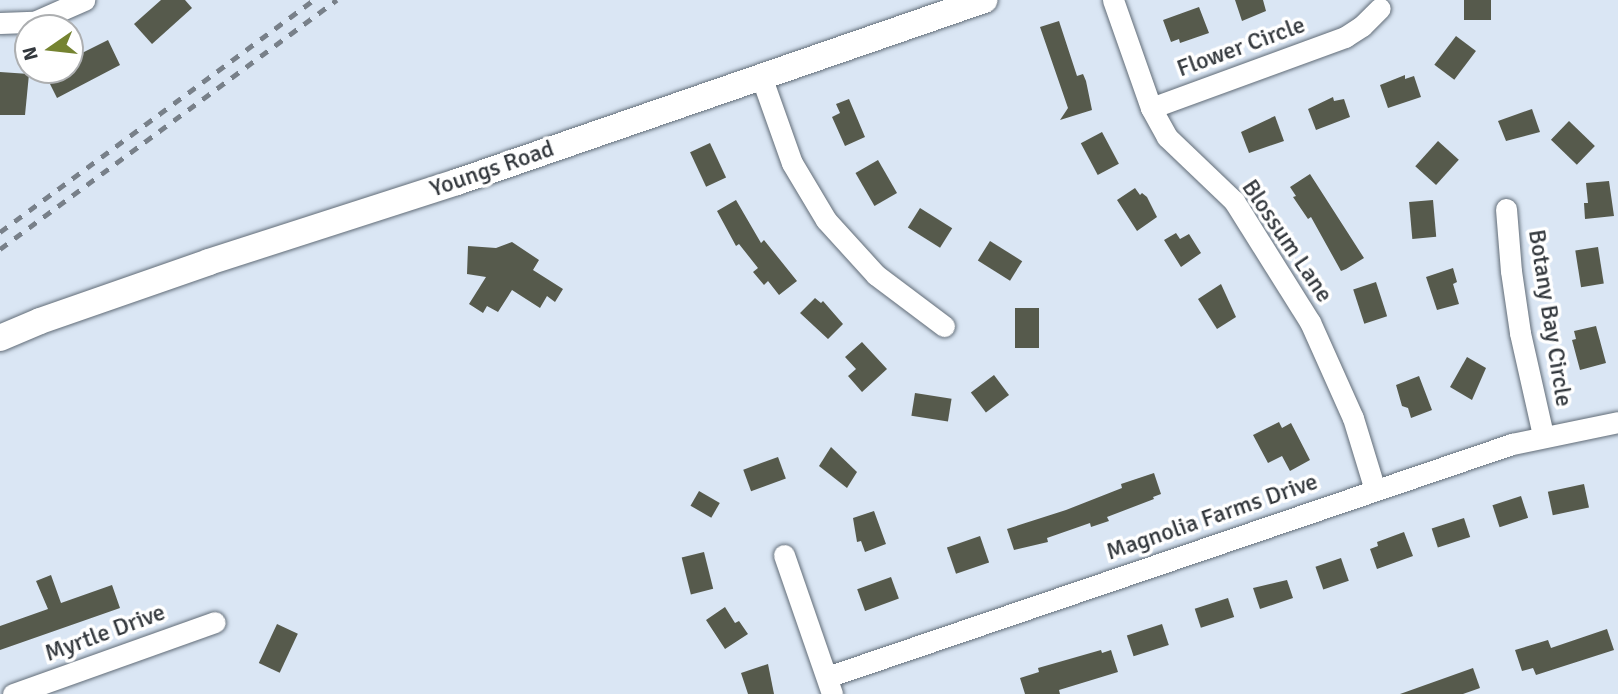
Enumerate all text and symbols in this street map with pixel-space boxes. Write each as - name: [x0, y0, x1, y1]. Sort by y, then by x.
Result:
- street label: Flower Circle: [1173, 11, 1309, 83]
- north arrow: [14, 14, 84, 84]
- text: N: [17, 44, 44, 63]
- street label: Youngs Road: [426, 134, 558, 204]
- street label: Blossum Lane: [1235, 174, 1339, 308]
- street label: Botany Bay Circle: [1522, 227, 1578, 409]
- street label: Magnolia Farms Drive: [1102, 467, 1322, 567]
- street label: Myrtle Drive: [41, 598, 169, 668]

